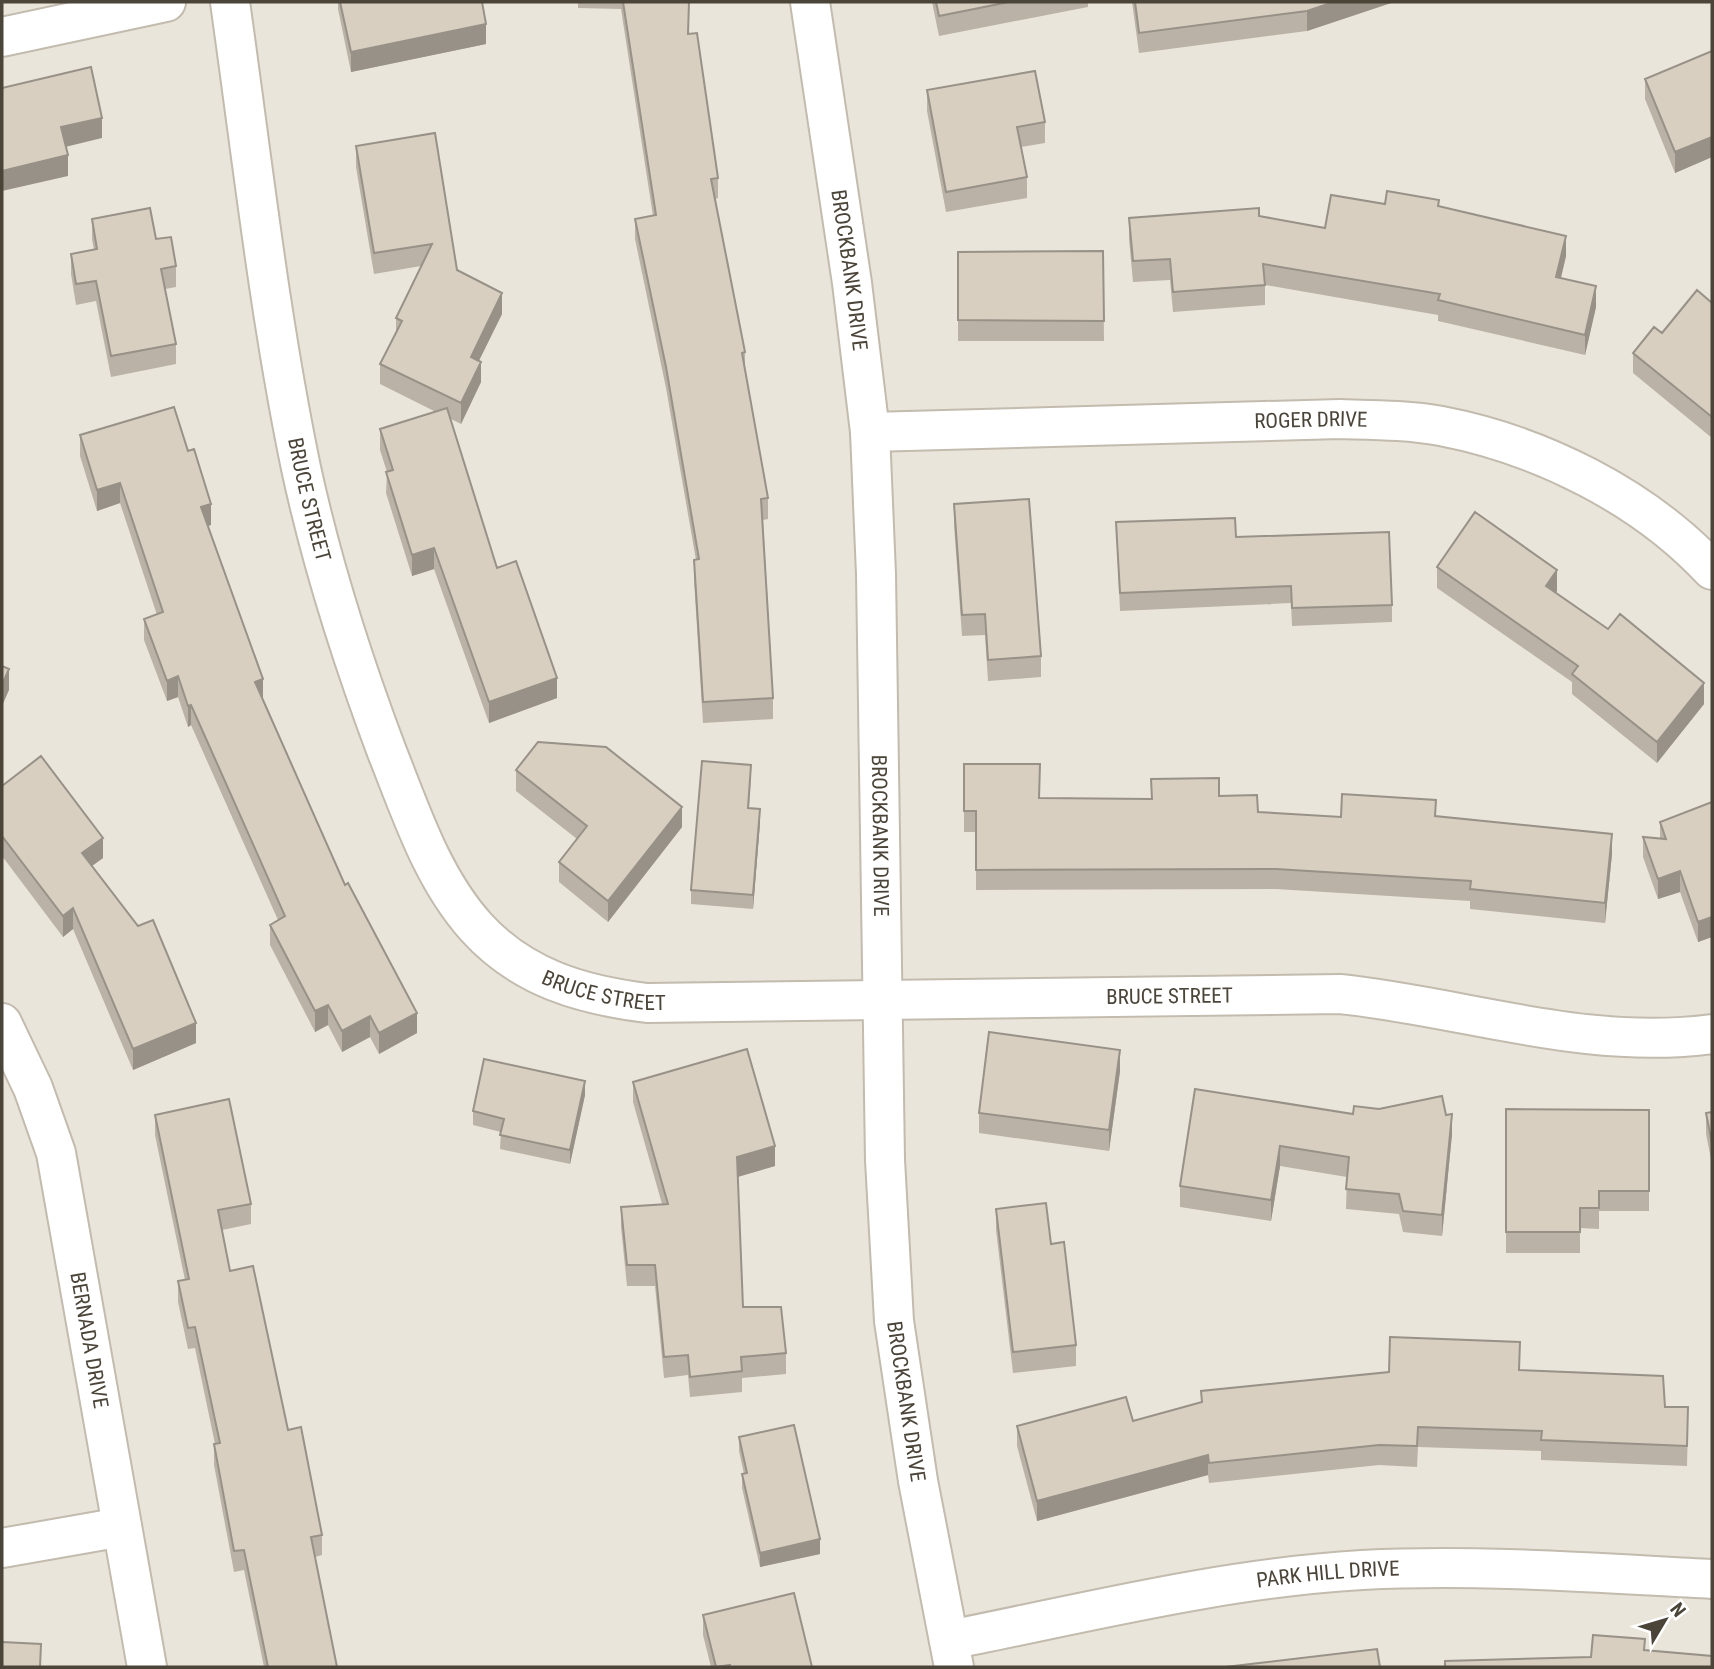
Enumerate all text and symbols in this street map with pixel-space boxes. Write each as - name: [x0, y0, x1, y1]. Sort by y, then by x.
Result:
- street label: BROCKBANK DRIVE: [826, 188, 872, 352]
- street label: ROGER DRIVE: [1254, 407, 1368, 433]
- street label: BRUCE STREET: [283, 435, 336, 564]
- street label: BROCKBANK DRIVE: [867, 754, 893, 917]
- street label: BRUCE STREET: [538, 965, 666, 1015]
- street label: BRUCE STREET: [1106, 983, 1233, 1009]
- street label: BERNADA DRIVE: [65, 1270, 113, 1410]
- street label: BROCKBANK DRIVE: [882, 1319, 930, 1483]
- street label: PARK HILL DRIVE: [1255, 1557, 1400, 1593]
- north arrow: [1630, 1585, 1700, 1655]
- text: N: [1665, 1598, 1691, 1622]

